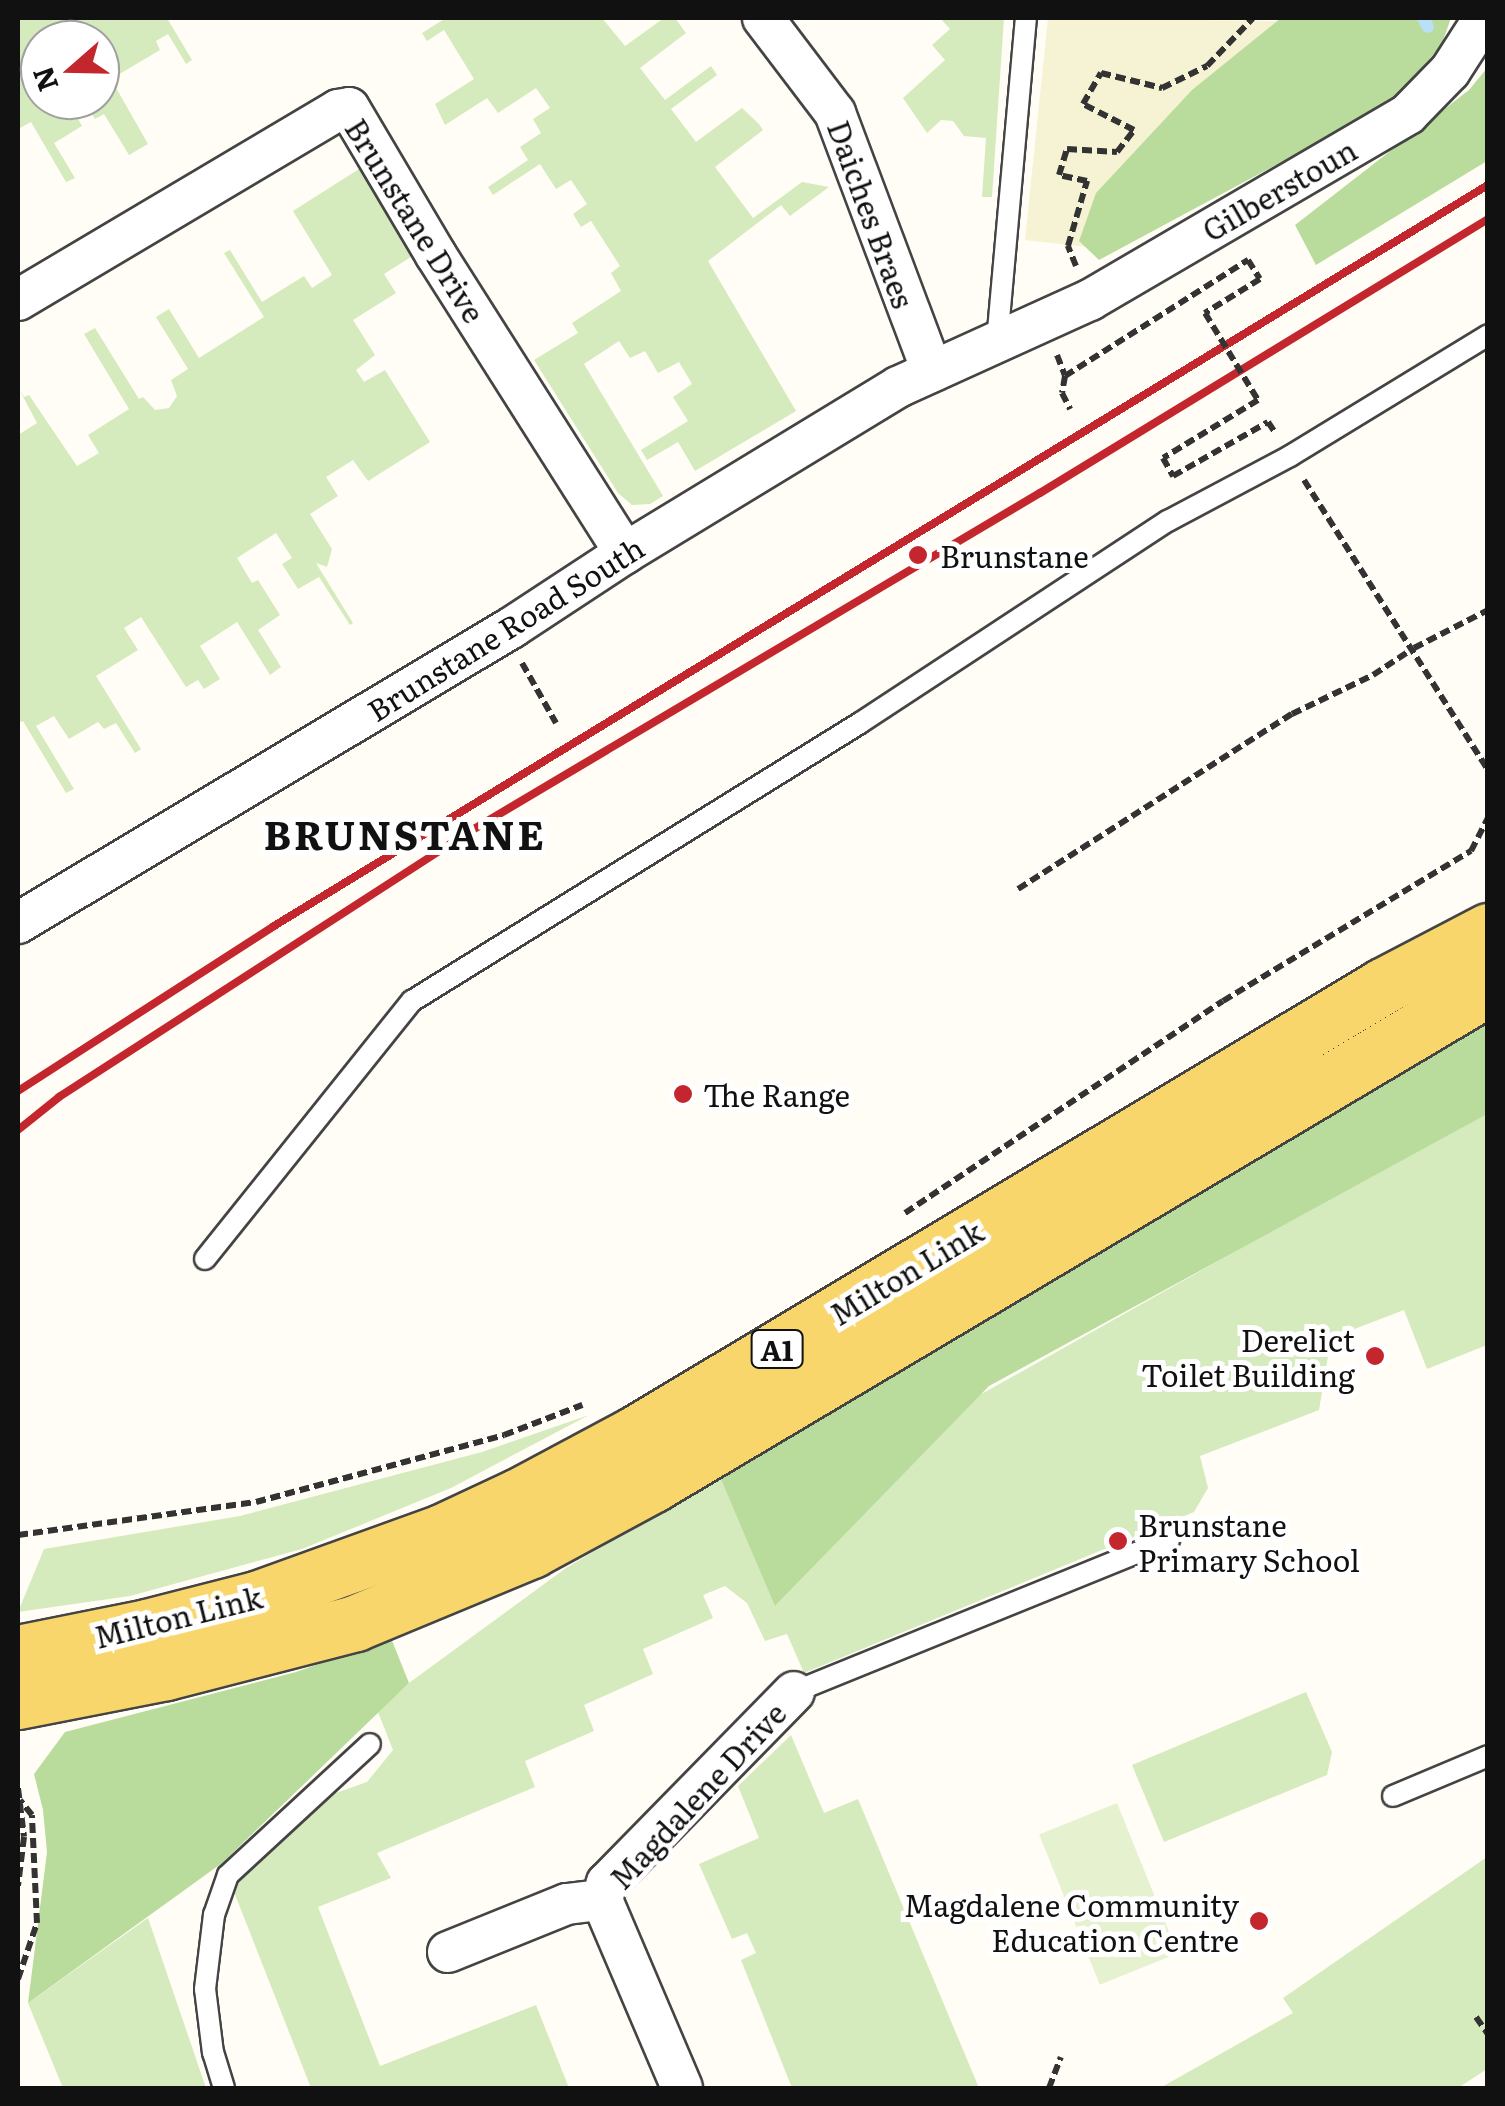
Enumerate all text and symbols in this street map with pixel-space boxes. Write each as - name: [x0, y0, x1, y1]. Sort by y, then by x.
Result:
- north arrow: [20, 20, 120, 120]
- text: N: [20, 61, 67, 98]
- street label: Brunstane Drive: [339, 111, 493, 329]
- street label: Daiches Braes: [821, 115, 923, 313]
- street label: Gilberstoun: [1196, 130, 1362, 248]
- street label: Brunstane Road South: [360, 528, 650, 728]
- place label: Brunstane: [940, 537, 1089, 573]
- marker: Brunstane: [905, 542, 931, 568]
- district label: BRUNSTANE: [264, 809, 546, 857]
- place label: The Range: [703, 1076, 850, 1112]
- marker: The Range: [672, 1083, 694, 1105]
- street label: Milton Link: [823, 1212, 989, 1332]
- place label: Derelict Toilet Building: [1141, 1321, 1355, 1392]
- road number: A1: [750, 1326, 804, 1372]
- marker: Derelict Toilet Building: [1364, 1345, 1386, 1367]
- place label: Brunstane Primary School: [1138, 1506, 1360, 1576]
- marker: Brunstane Primary School: [1107, 1530, 1129, 1552]
- street label: Milton Link: [90, 1578, 266, 1654]
- street label: Magdalene Drive: [602, 1694, 792, 1896]
- place label: Magdalene Community Education Centre: [904, 1886, 1239, 1956]
- marker: Magdalene Community Education Centre: [1248, 1910, 1270, 1932]

